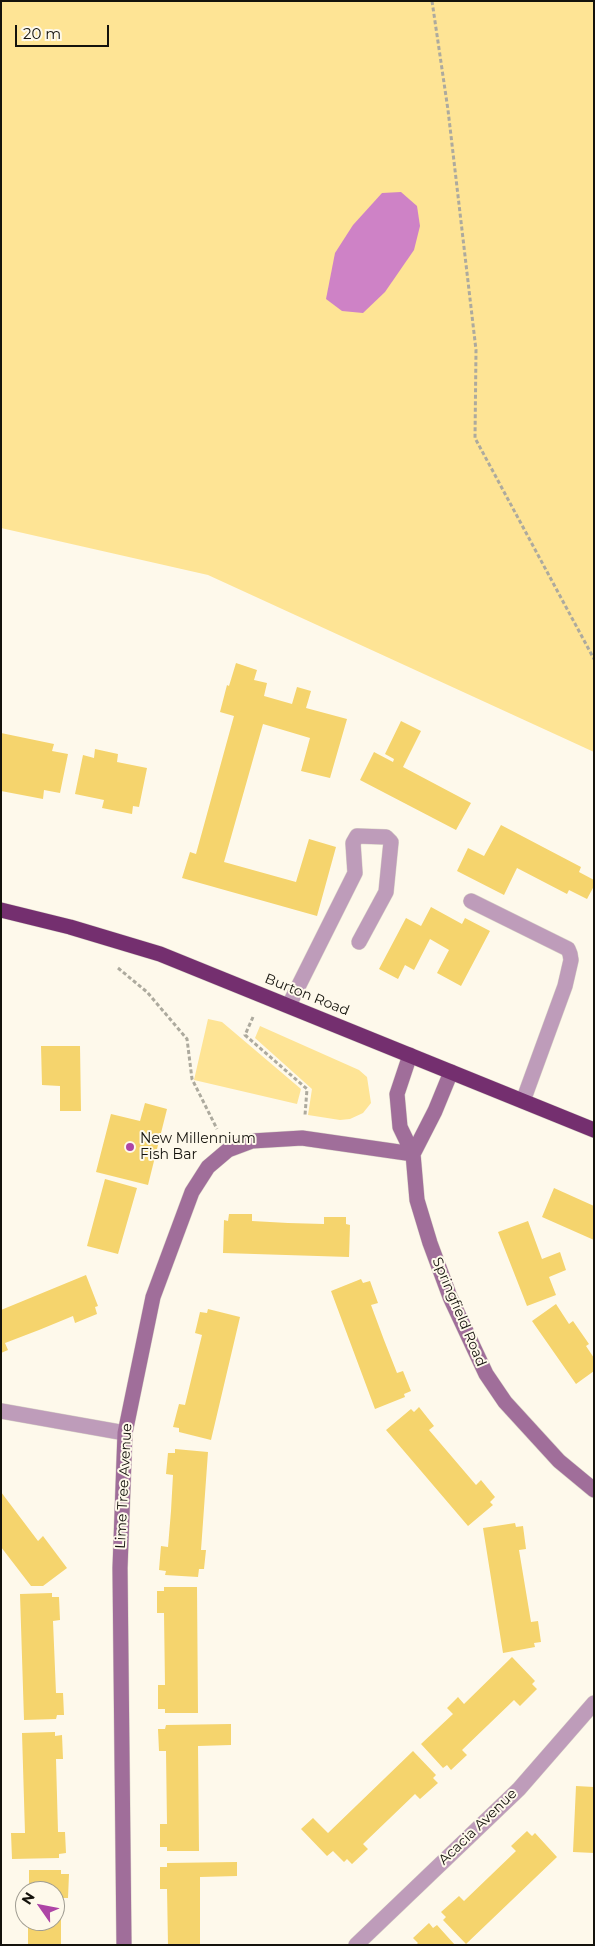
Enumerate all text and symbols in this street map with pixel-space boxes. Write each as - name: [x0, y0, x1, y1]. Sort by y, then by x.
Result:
- scale bar: [18, 15, 111, 47]
- text: 20 m: [23, 24, 61, 43]
- street label: Burton Road: [262, 970, 352, 1020]
- place label: New Millennium Fish Bar: [140, 1131, 256, 1164]
- marker: New Millennium Fish Bar: [124, 1141, 136, 1153]
- street label: Springfield Road: [428, 1255, 490, 1369]
- street label: Lime Tree Avenue: [112, 1423, 136, 1549]
- street label: Acacia Avenue: [435, 1785, 521, 1869]
- north arrow: [15, 1881, 65, 1931]
- text: N: [18, 1889, 39, 1908]

